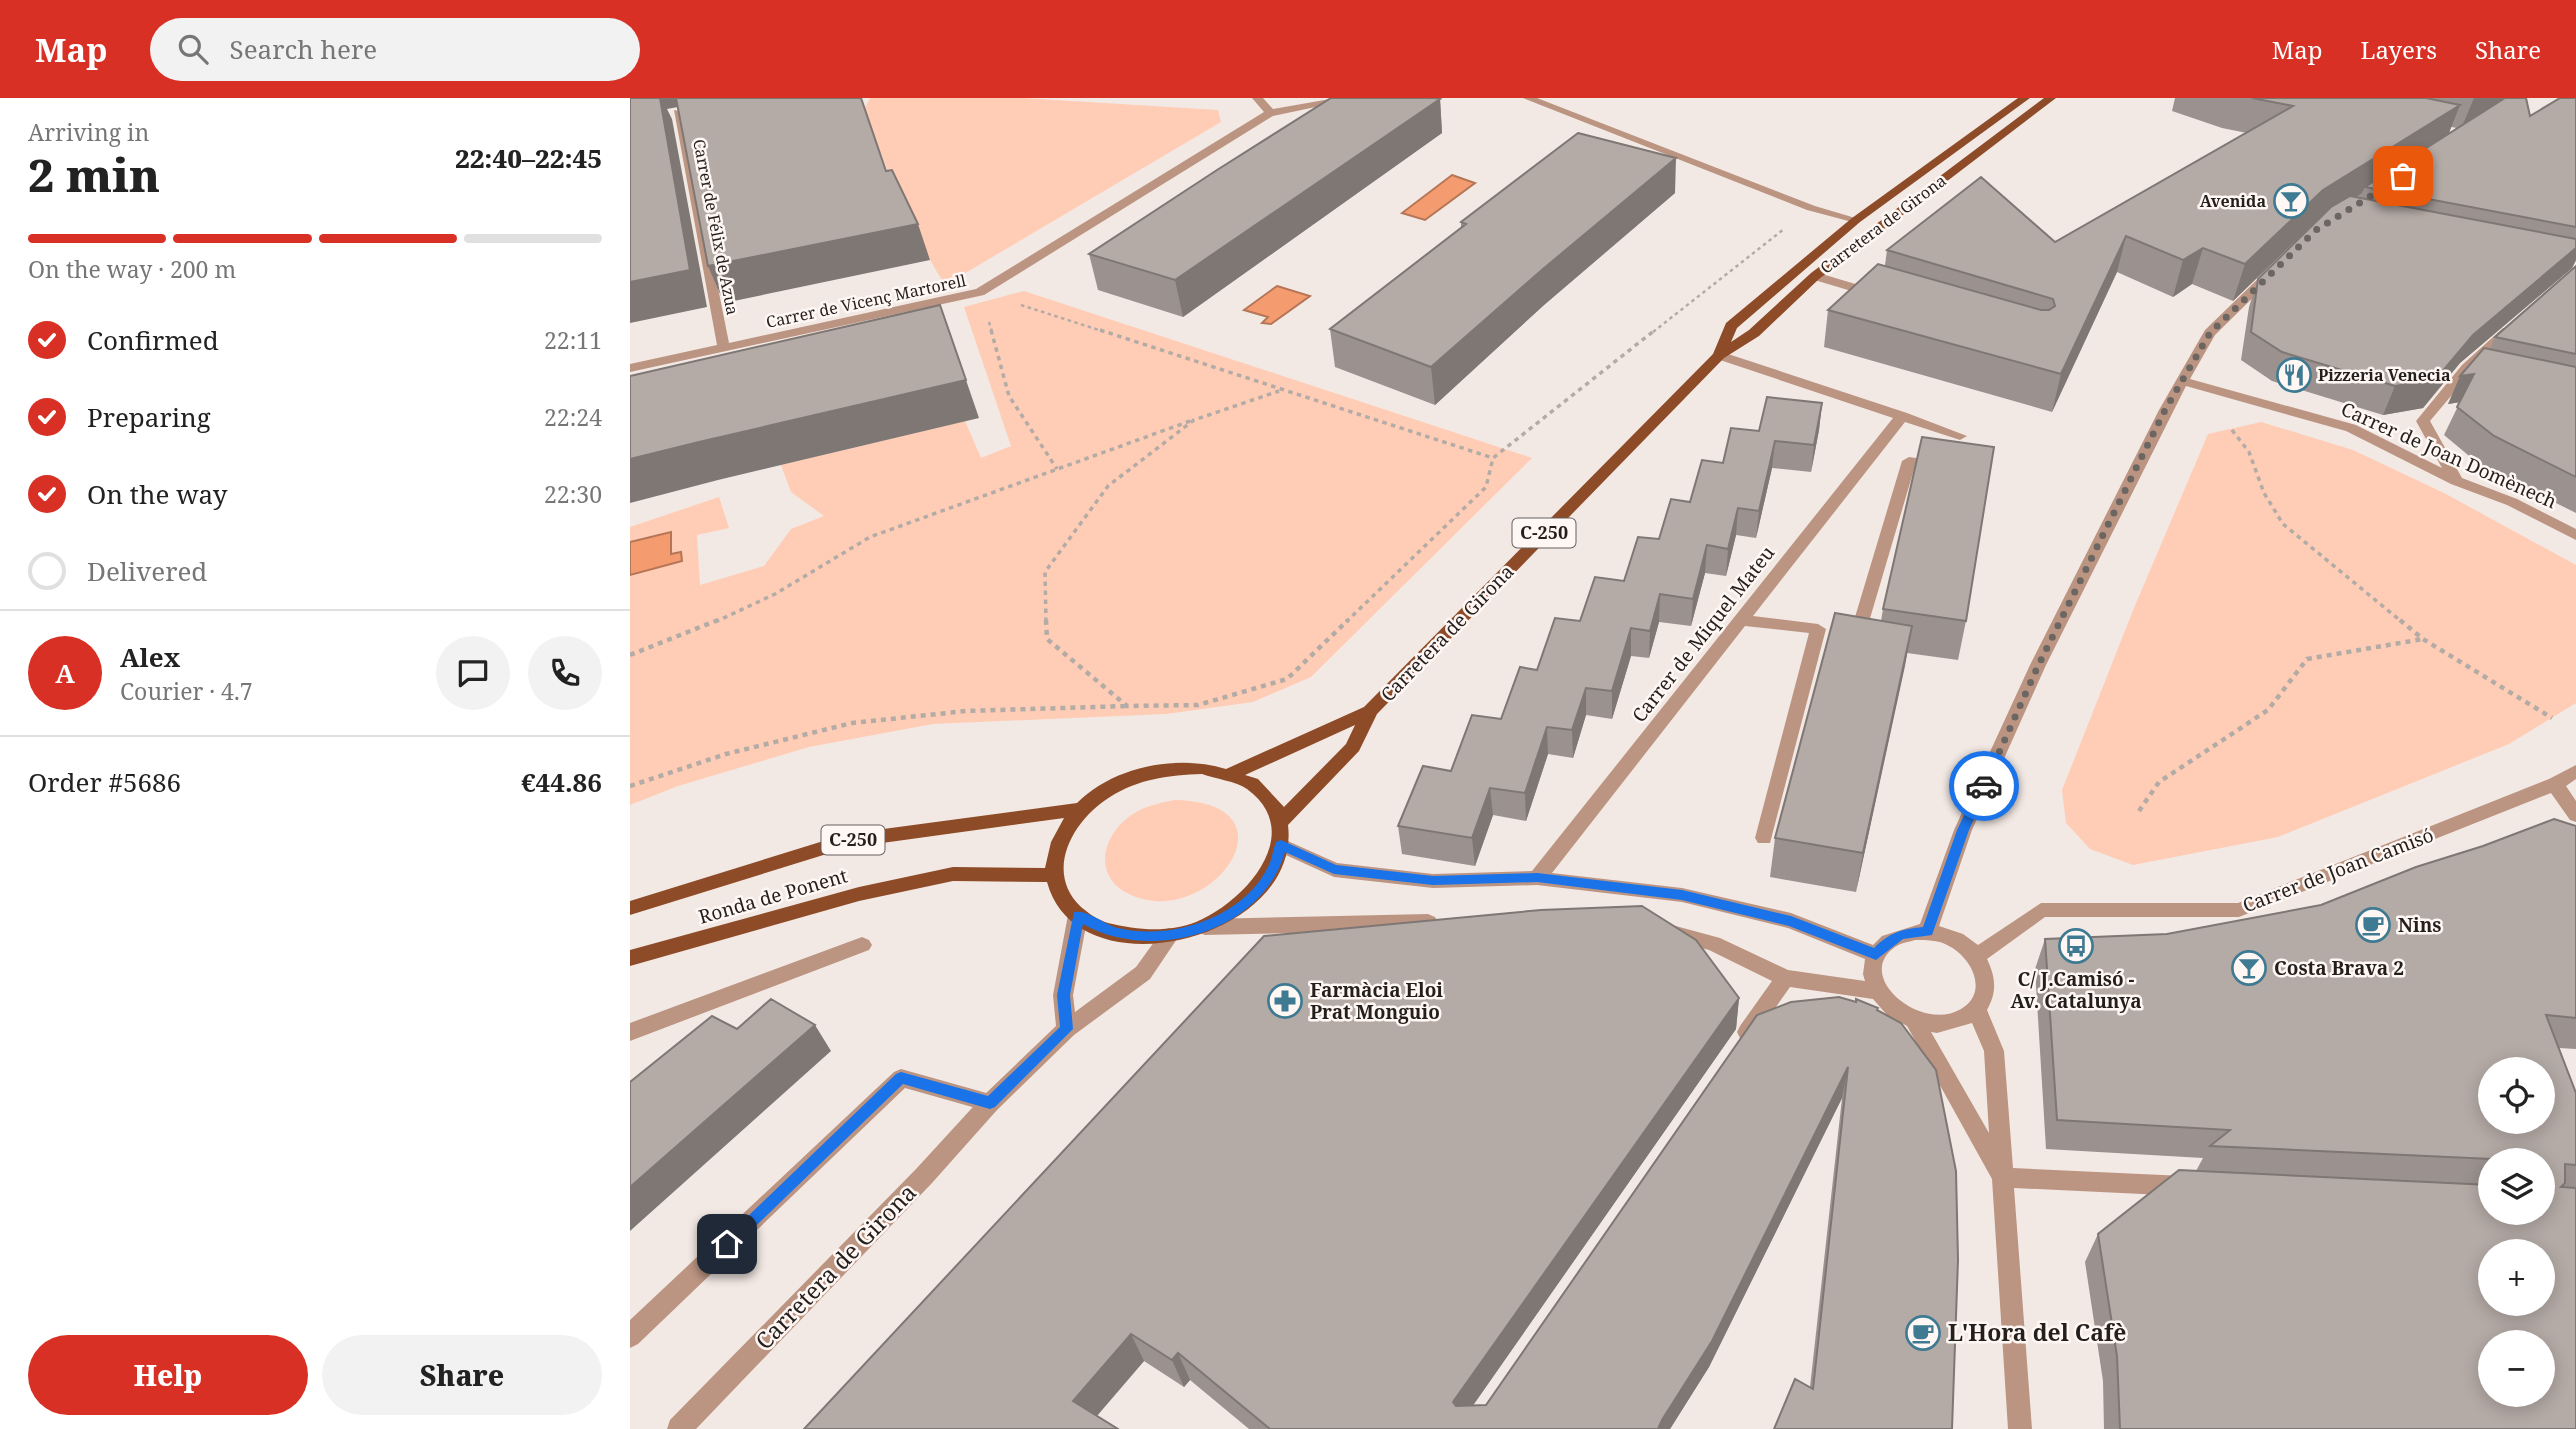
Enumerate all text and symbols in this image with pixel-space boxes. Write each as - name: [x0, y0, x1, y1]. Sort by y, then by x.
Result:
- search box: [150, 18, 640, 81]
- text: Map: [35, 27, 108, 72]
- icon: search: [174, 30, 212, 68]
- text: Search here: [230, 31, 377, 67]
- text: Map: [2272, 33, 2323, 66]
- text: Layers: [2361, 33, 2437, 66]
- text: Share: [2475, 33, 2541, 66]
- text: Arriving in: [28, 116, 149, 148]
- street label: Carrer de Félix de Azua: [688, 137, 744, 317]
- text: 22:40–22:45: [455, 140, 602, 176]
- text: 2 min: [28, 143, 160, 205]
- pin: [2373, 146, 2433, 206]
- icon: bag: [2384, 157, 2422, 195]
- street label: Carretera de Girona: [1816, 169, 1950, 279]
- bar icon: Avenida: [2272, 182, 2310, 220]
- place label: Avenida: [2200, 190, 2266, 212]
- text: On the way · 200 m: [28, 253, 236, 285]
- street label: Carrer de Vicenç Martorell: [764, 269, 968, 333]
- icon: check: [28, 321, 66, 359]
- text: Confirmed: [87, 322, 219, 358]
- text: 22:11: [544, 324, 602, 356]
- restaurant icon: Pizzeria Venecia: [2275, 356, 2313, 394]
- place label: Pizzeria Venecia: [2318, 364, 2451, 386]
- street label: Carrer de Joan Domènech: [2337, 396, 2561, 514]
- icon: check: [28, 398, 66, 436]
- text: Preparing: [87, 399, 211, 435]
- text: 22:24: [544, 401, 602, 433]
- icon: check: [28, 475, 66, 513]
- text: On the way: [87, 476, 227, 512]
- text: 22:30: [544, 478, 602, 510]
- road number: C-250: [1513, 519, 1576, 548]
- street label: Carrer de Miquel Mateu: [1626, 540, 1780, 728]
- text: Delivered: [87, 553, 207, 589]
- street label: Carretera de Girona: [1375, 559, 1519, 707]
- button: chat: [436, 636, 510, 710]
- button: phone: [528, 636, 602, 710]
- text: Alex: [120, 639, 180, 675]
- text: A: [55, 655, 75, 691]
- text: Courier · 4.7: [120, 675, 253, 707]
- courier: [1949, 751, 2019, 821]
- text: Order #5686: [28, 764, 181, 800]
- text: €44.86: [521, 764, 602, 800]
- icon: car: [1965, 767, 2003, 805]
- street label: Carrer de Joan Camisó: [2239, 822, 2437, 918]
- road number: C-250: [822, 826, 885, 854]
- street label: Ronda de Ponent: [696, 862, 851, 930]
- cafe icon: Nins: [2354, 906, 2392, 944]
- place label: Nins: [2398, 912, 2441, 938]
- bus stop icon: C/ J.Camisó - Av. Catalunya: [2057, 927, 2095, 965]
- bar icon: Costa Brava 2: [2230, 949, 2268, 987]
- place label: Costa Brava 2: [2274, 955, 2404, 981]
- place label: C/ J.Camisó - Av. Catalunya: [2010, 966, 2142, 1014]
- place label: Farmàcia Eloi Prat Monguio: [1310, 977, 1443, 1025]
- pharmacy icon: Farmàcia Eloi Prat Monguio: [1266, 982, 1304, 1020]
- map controls: [2478, 1057, 2555, 1407]
- button: locate: [2478, 1057, 2555, 1134]
- button: layers: [2478, 1148, 2555, 1225]
- street label: Carretera de Girona: [748, 1176, 923, 1356]
- pin: [697, 1214, 757, 1274]
- icon: home: [708, 1225, 746, 1263]
- button: +: [2478, 1239, 2555, 1316]
- cafe icon: L'Hora del Cafè: [1904, 1314, 1942, 1352]
- place label: L'Hora del Cafè: [1948, 1316, 2127, 1348]
- button: −: [2478, 1330, 2555, 1407]
- button: Help: [28, 1335, 308, 1415]
- button: Share: [322, 1335, 602, 1415]

